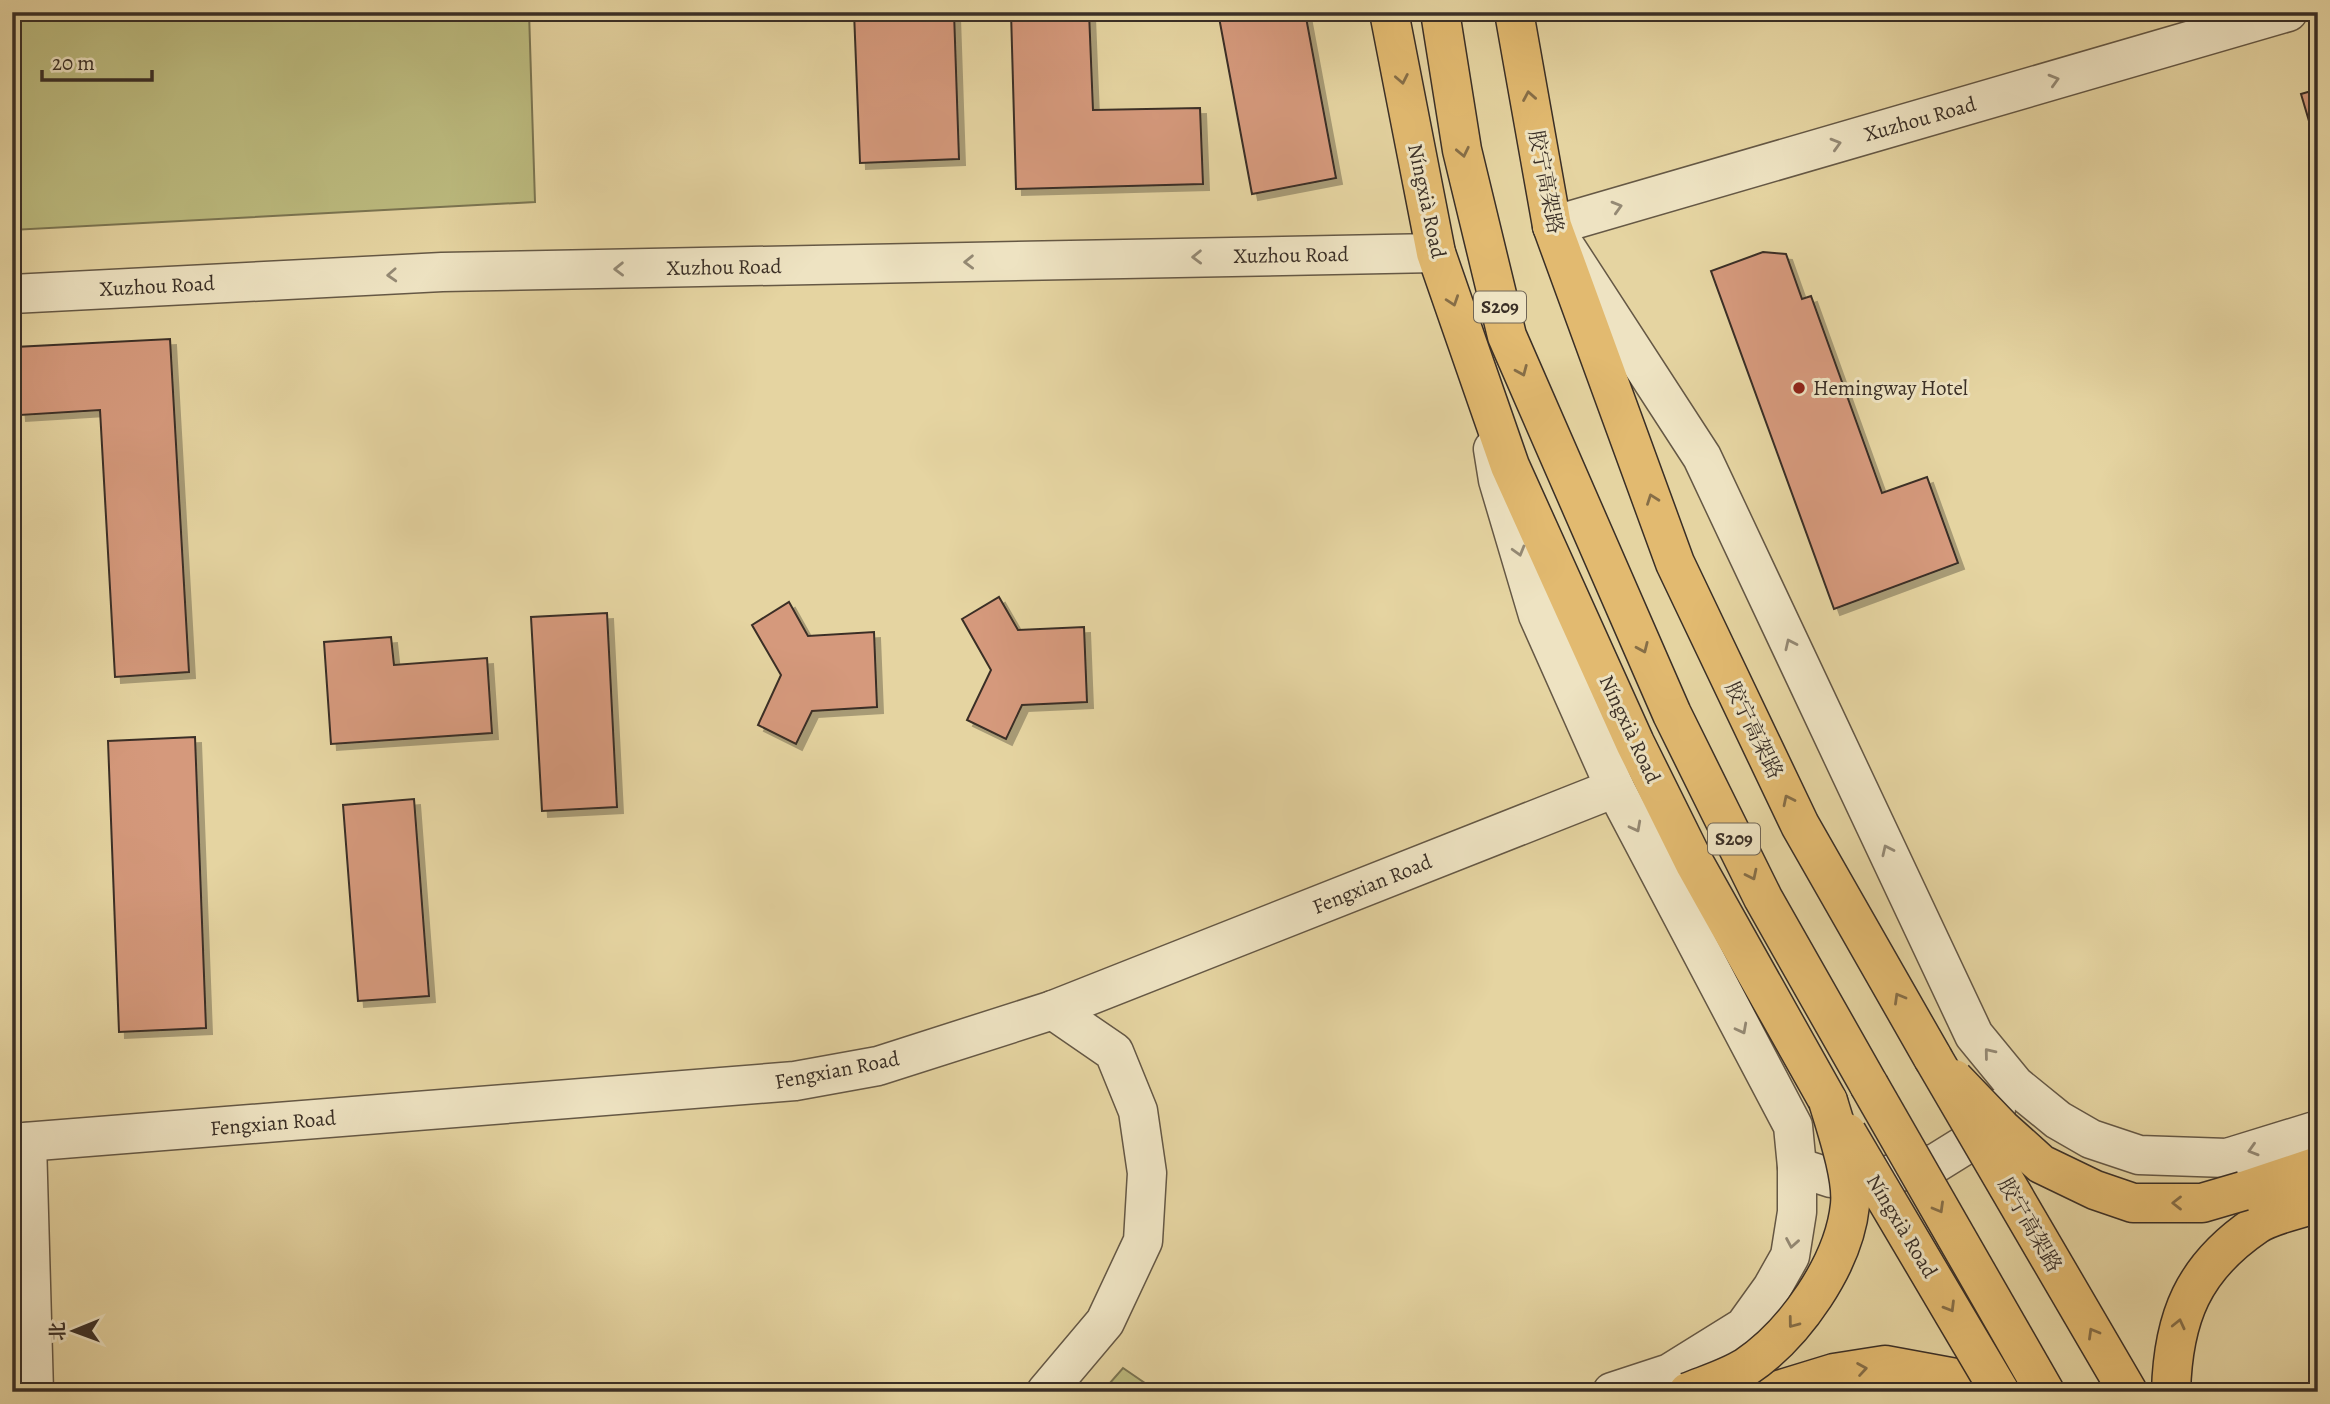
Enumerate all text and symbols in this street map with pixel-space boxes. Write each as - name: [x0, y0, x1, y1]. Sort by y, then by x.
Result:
- scale bar: [42, 38, 152, 82]
- text: 20 m: [52, 49, 95, 77]
- one-way arrow: [1394, 73, 1409, 85]
- one-way arrow: [2048, 74, 2060, 89]
- street label: Xuzhou Road: [1861, 89, 1980, 148]
- one-way arrow: [1522, 90, 1537, 101]
- street label: 胶宁高架路: [1522, 128, 1570, 236]
- one-way arrow: [1829, 137, 1841, 152]
- street label: Níngxià Road: [1401, 141, 1453, 262]
- one-way arrow: [1455, 146, 1470, 158]
- one-way arrow: [1611, 201, 1623, 215]
- street label: Xuzhou Road: [1233, 240, 1350, 270]
- one-way arrow: [1191, 250, 1202, 265]
- street label: Xuzhou Road: [666, 252, 783, 282]
- one-way arrow: [963, 254, 974, 270]
- one-way arrow: [613, 261, 624, 277]
- one-way arrow: [386, 267, 397, 282]
- street label: Xuzhou Road: [99, 269, 216, 303]
- road number: S209: [1474, 292, 1526, 322]
- one-way arrow: [1445, 294, 1459, 306]
- one-way arrow: [1514, 364, 1528, 376]
- place label: Hemingway Hotel: [1813, 374, 1968, 402]
- marker: Hemingway Hotel: [1791, 380, 1807, 396]
- one-way arrow: [1646, 494, 1660, 506]
- one-way arrow: [1511, 544, 1526, 556]
- one-way arrow: [1784, 639, 1798, 651]
- one-way arrow: [1635, 641, 1649, 653]
- street label: Níngxià Road: [1593, 670, 1668, 788]
- street label: 胶宁高架路: [1718, 677, 1790, 783]
- one-way arrow: [1782, 795, 1796, 807]
- one-way arrow: [1628, 820, 1641, 833]
- road number: S209: [1708, 824, 1760, 854]
- one-way arrow: [1881, 845, 1895, 857]
- street label: Fengxian Road: [1308, 847, 1436, 921]
- one-way arrow: [1743, 868, 1757, 880]
- one-way arrow: [1894, 993, 1907, 1006]
- one-way arrow: [1733, 1022, 1747, 1034]
- street label: Fengxian Road: [772, 1044, 902, 1096]
- one-way arrow: [1984, 1048, 1997, 1060]
- street label: Fengxian Road: [209, 1103, 338, 1142]
- one-way arrow: [2247, 1142, 2259, 1156]
- street label: Níngxià Road: [1860, 1169, 1944, 1284]
- street label: 胶宁高架路: [1992, 1173, 2068, 1277]
- one-way arrow: [2171, 1195, 2181, 1211]
- one-way arrow: [1931, 1200, 1944, 1213]
- one-way arrow: [1785, 1237, 1800, 1249]
- north arrow: [38, 1296, 108, 1366]
- one-way arrow: [1942, 1300, 1955, 1313]
- one-way arrow: [1788, 1315, 1801, 1327]
- one-way arrow: [2171, 1318, 2185, 1330]
- text: 北: [45, 1322, 71, 1341]
- one-way arrow: [2088, 1327, 2101, 1340]
- one-way arrow: [1856, 1362, 1868, 1377]

